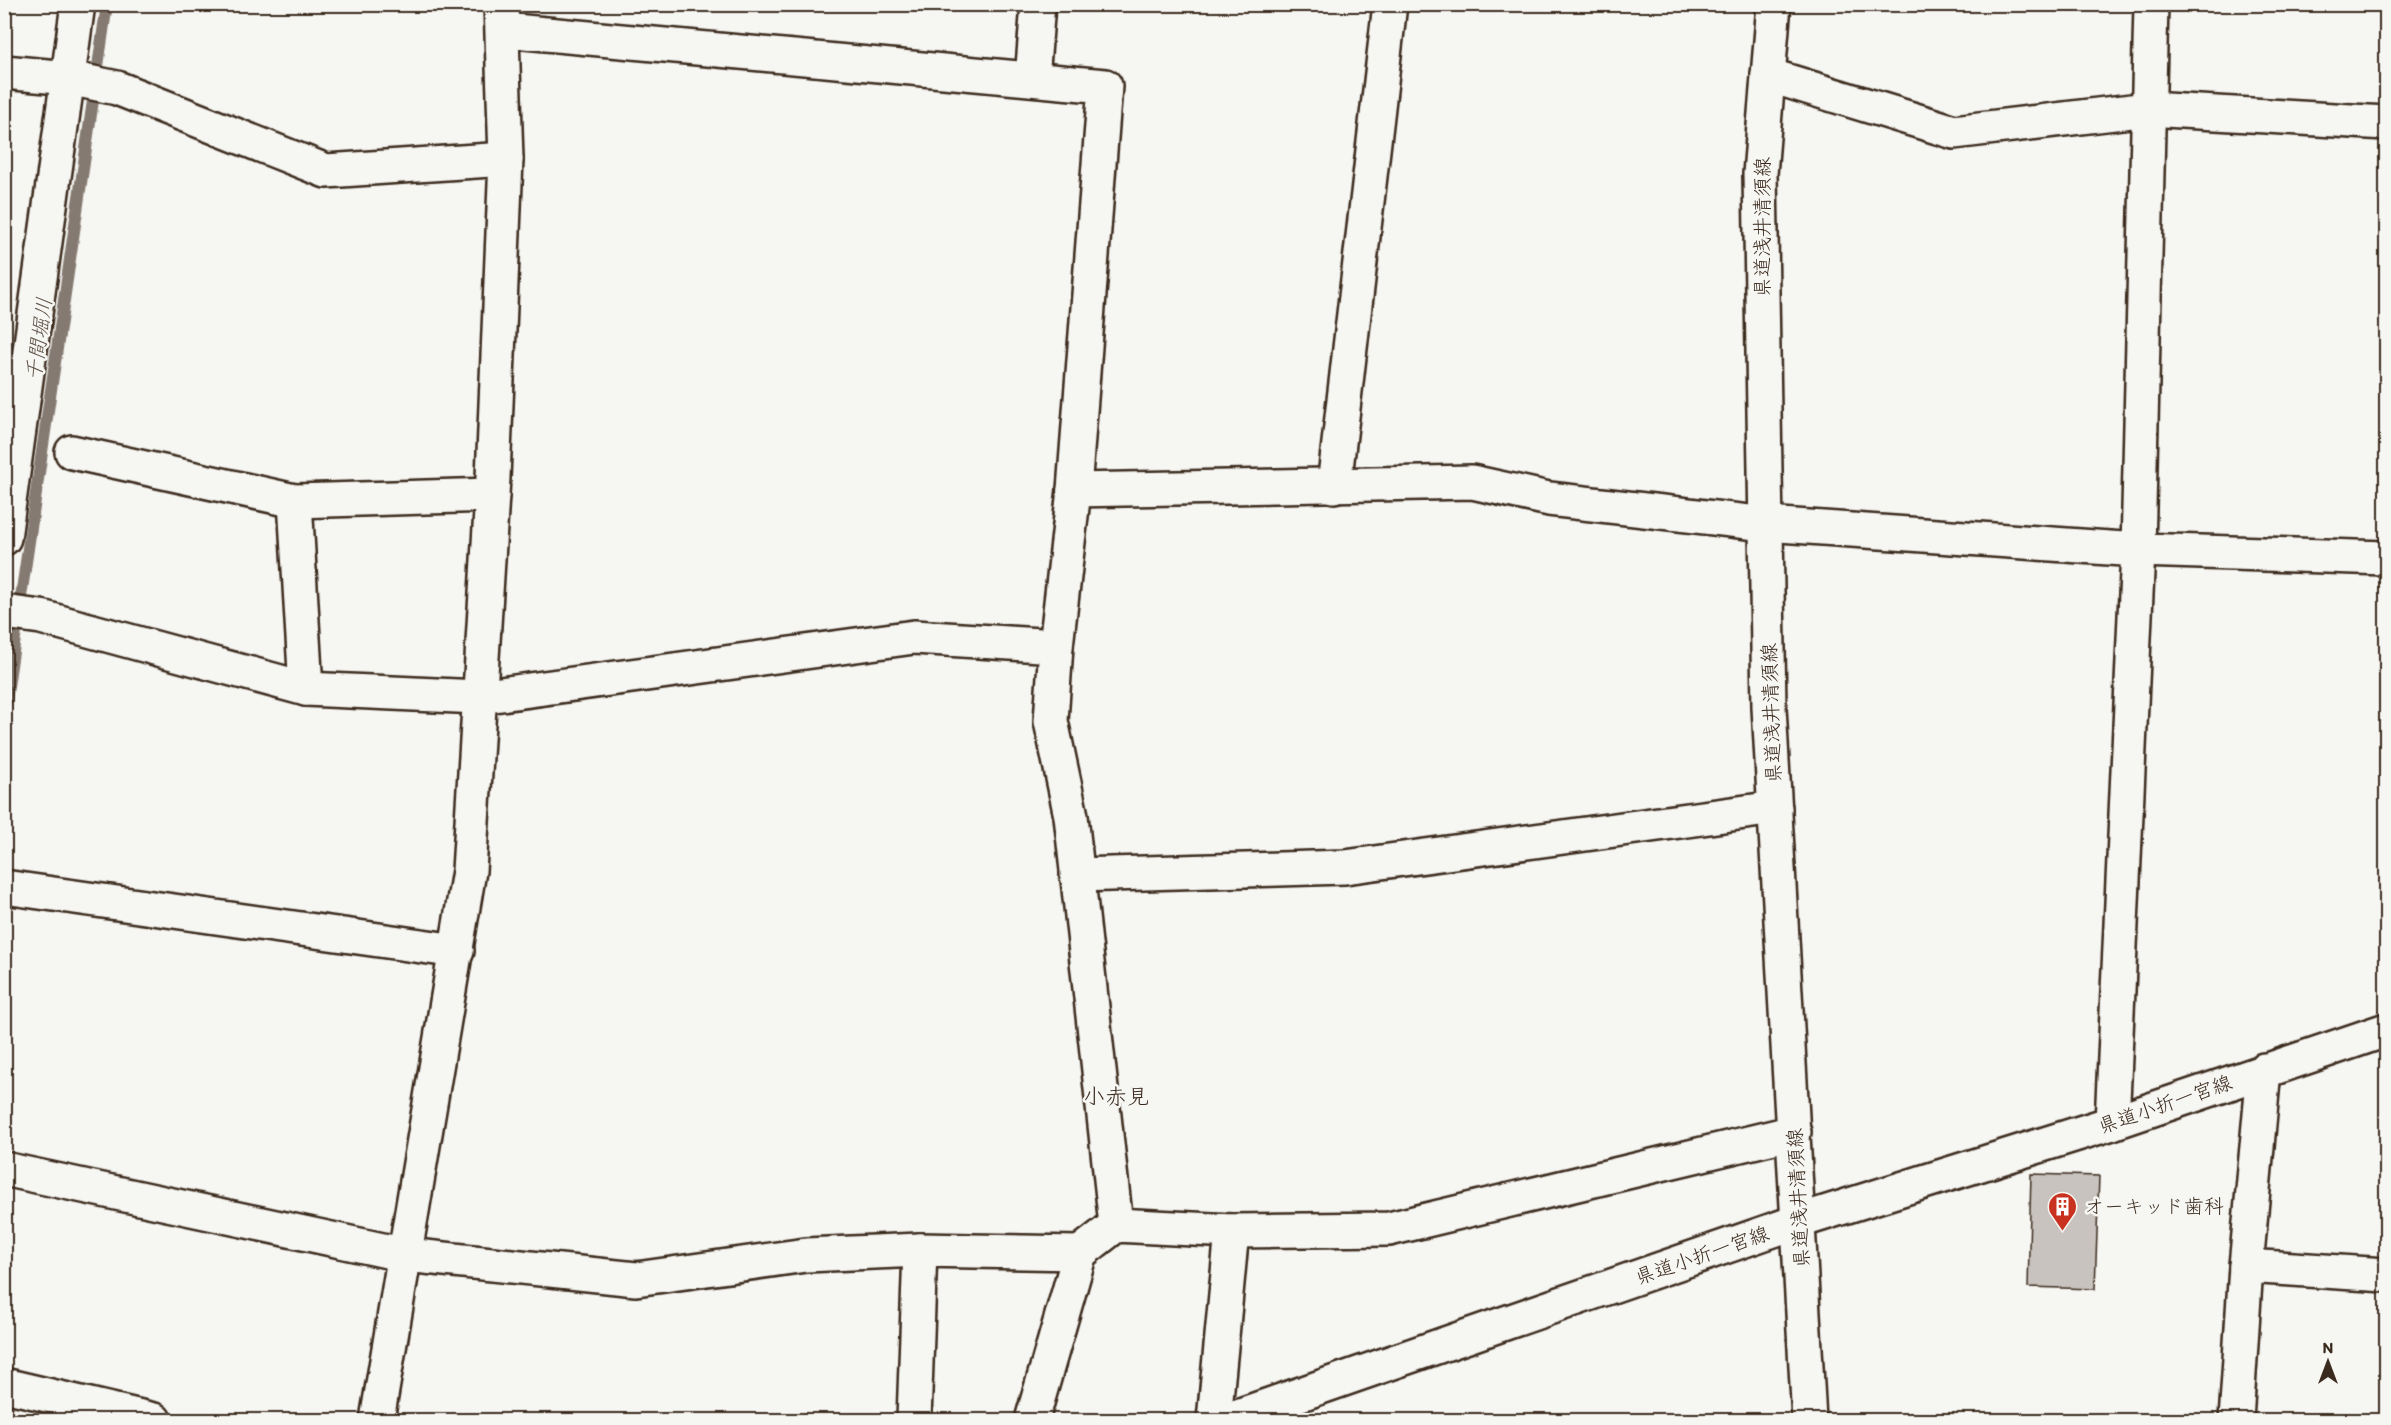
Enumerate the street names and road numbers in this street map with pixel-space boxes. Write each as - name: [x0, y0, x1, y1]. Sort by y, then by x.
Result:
- street label: 県道浅井清須線: [1750, 157, 1774, 297]
- street label: 県道浅井清須線: [1757, 643, 1785, 783]
- street label: 県道小折一宮線: [2095, 1070, 2235, 1138]
- street label: 県道浅井清須線: [1782, 1127, 1814, 1269]
- street label: 県道小折一宮線: [1632, 1221, 1772, 1289]

